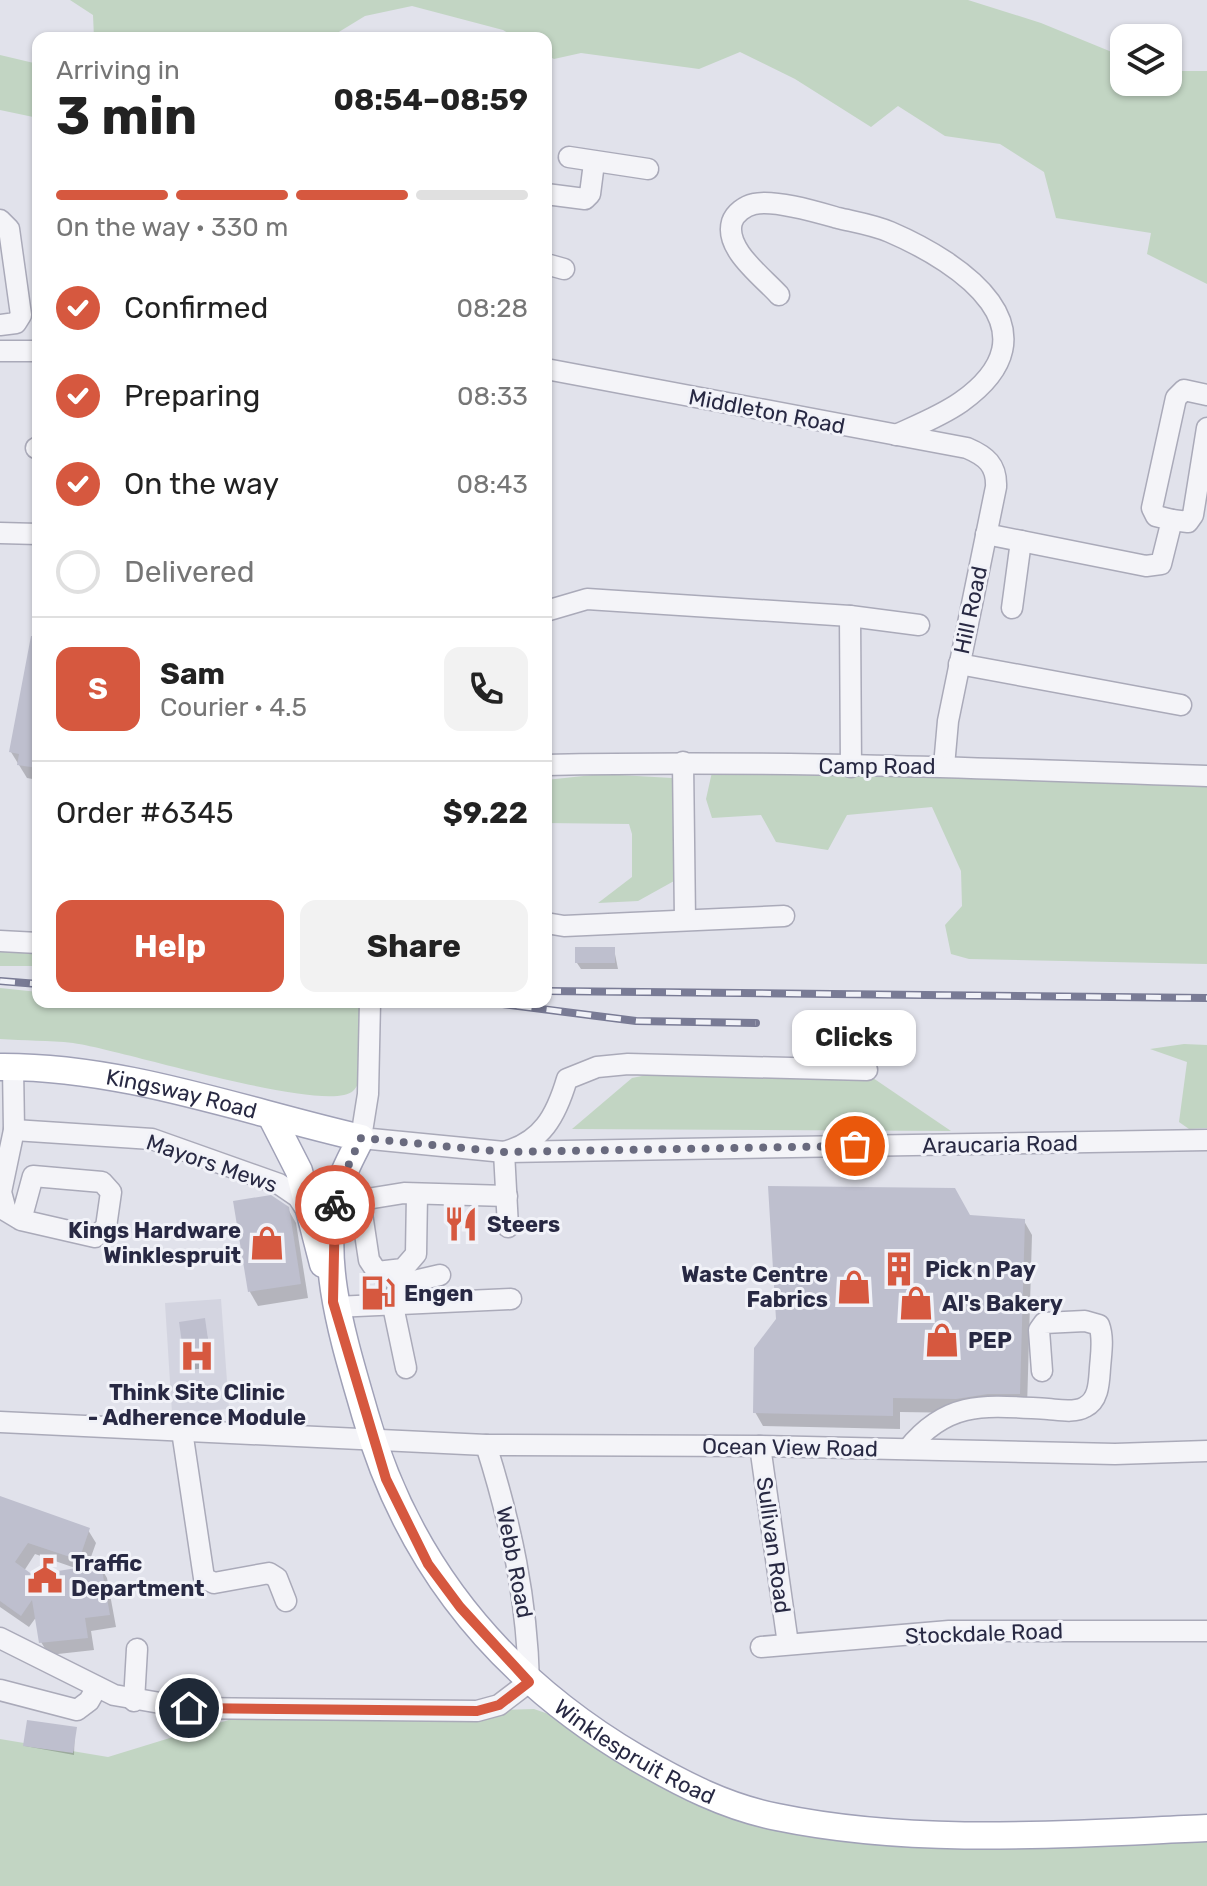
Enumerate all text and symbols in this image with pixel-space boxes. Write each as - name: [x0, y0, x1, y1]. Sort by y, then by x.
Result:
- map controls: [1110, 24, 1182, 96]
- button: layers: [1110, 24, 1182, 96]
- text: Arriving in: [56, 55, 180, 86]
- text: 08:54–08:59: [334, 82, 528, 118]
- text: 3 min: [56, 85, 197, 147]
- text: On the way · 330 m: [56, 212, 288, 243]
- icon: check: [56, 286, 100, 330]
- text: Confirmed: [124, 290, 268, 326]
- text: 08:28: [456, 293, 528, 324]
- icon: check: [56, 374, 100, 418]
- text: Preparing: [124, 378, 260, 414]
- text: 08:33: [457, 381, 528, 412]
- street label: Middleton Road: [686, 383, 847, 440]
- icon: check: [56, 462, 100, 506]
- text: On the way: [124, 466, 279, 502]
- text: 08:43: [457, 469, 528, 500]
- text: Delivered: [124, 554, 255, 590]
- street label: Hill Road: [948, 564, 993, 657]
- button: phone: [444, 647, 528, 731]
- text: Sam: [160, 656, 225, 692]
- text: S: [88, 671, 108, 707]
- text: Courier · 4.5: [160, 692, 307, 723]
- street label: Camp Road: [819, 753, 936, 780]
- text: Order #6345: [56, 795, 234, 831]
- text: $9.22: [443, 795, 528, 831]
- button: Help: [56, 900, 284, 992]
- button: Share: [300, 900, 528, 992]
- callout: Clicks: [793, 1010, 917, 1066]
- text: Clicks: [815, 1022, 893, 1053]
- street label: Kingsway Road: [104, 1063, 260, 1125]
- pin: [821, 1112, 889, 1180]
- icon: bag: [833, 1124, 877, 1168]
- street label: Mayors Mews: [143, 1128, 281, 1199]
- street label: Araucaria Road: [922, 1130, 1078, 1159]
- courier: [295, 1165, 375, 1245]
- icon: bike: [313, 1183, 357, 1227]
- restaurant icon: Steers: [442, 1205, 480, 1243]
- place label: Steers: [487, 1211, 560, 1238]
- place label: Kings Hardware Winklespruit: [68, 1217, 241, 1269]
- shop icon: Kings Hardware Winklespruit: [248, 1224, 286, 1262]
- building icon: Pick n Pay: [880, 1250, 918, 1288]
- place label: Pick n Pay: [925, 1256, 1036, 1283]
- place label: Waste Centre Fabrics: [681, 1261, 828, 1313]
- shop icon: Waste Centre Fabrics: [835, 1268, 873, 1306]
- fuel station icon: Engen: [359, 1274, 397, 1312]
- place label: Engen: [404, 1280, 473, 1307]
- shop icon: Al's Bakery: [897, 1284, 935, 1322]
- place label: Al's Bakery: [942, 1290, 1063, 1317]
- shop icon: PEP: [923, 1321, 961, 1359]
- place label: PEP: [968, 1327, 1012, 1354]
- hospital icon: Think Site Clinic - Adherence Module: [178, 1337, 216, 1375]
- place label: Think Site Clinic - Adherence Module: [88, 1379, 306, 1431]
- street label: Ocean View Road: [702, 1432, 878, 1463]
- street label: Sullivan Road: [751, 1475, 796, 1615]
- street label: Webb Road: [490, 1504, 539, 1620]
- place label: Traffic Department: [71, 1550, 204, 1602]
- public building icon: Traffic Department: [26, 1557, 64, 1595]
- street label: Stockdale Road: [904, 1617, 1064, 1650]
- pin: [155, 1674, 223, 1742]
- icon: home: [167, 1686, 211, 1730]
- street label: Winklespruit Road: [549, 1693, 719, 1810]

